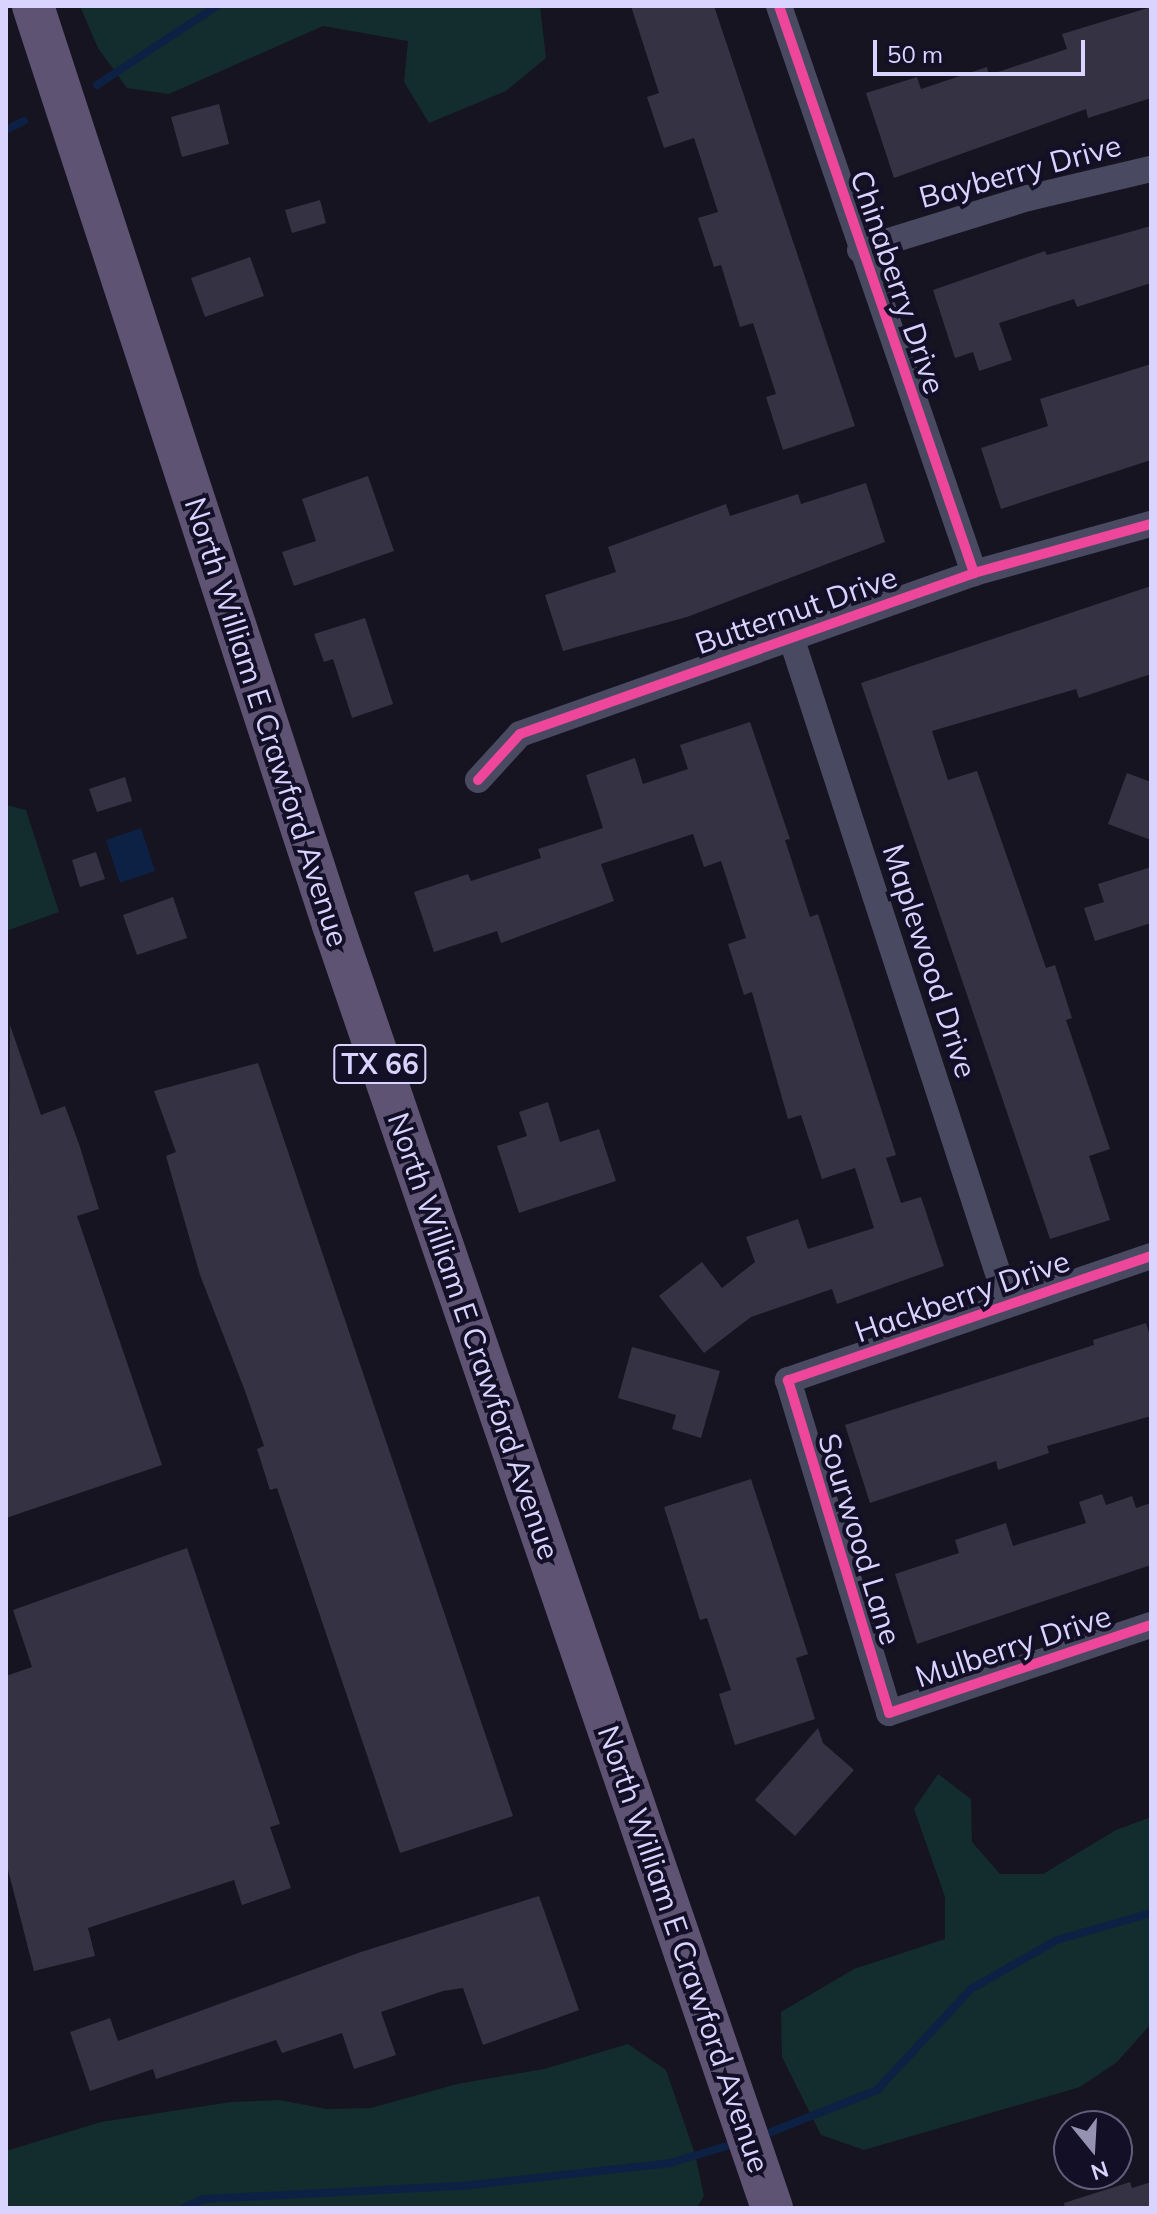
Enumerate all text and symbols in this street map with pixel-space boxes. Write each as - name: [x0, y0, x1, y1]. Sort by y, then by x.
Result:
- scale bar: [877, 24, 1089, 74]
- text: 50 m: [887, 39, 943, 69]
- street label: Bayberry Drive: [915, 127, 1125, 215]
- street label: Chinaberry Drive: [843, 165, 953, 399]
- street label: North William E Crawford Avenue: [177, 493, 357, 951]
- street label: Butternut Drive: [690, 559, 902, 661]
- street label: Maplewood Drive: [875, 840, 985, 1082]
- road number: TX 66: [332, 1040, 428, 1088]
- street label: North William E Crawford Avenue: [380, 1108, 568, 1564]
- street label: Hackberry Drive: [850, 1242, 1074, 1350]
- street label: Sourwood Lane: [811, 1429, 909, 1649]
- street label: Mulberry Drive: [911, 1597, 1115, 1695]
- street label: North William E Crawford Avenue: [590, 1721, 778, 2177]
- north arrow: [1053, 2110, 1133, 2190]
- text: N: [1088, 2155, 1112, 2187]

